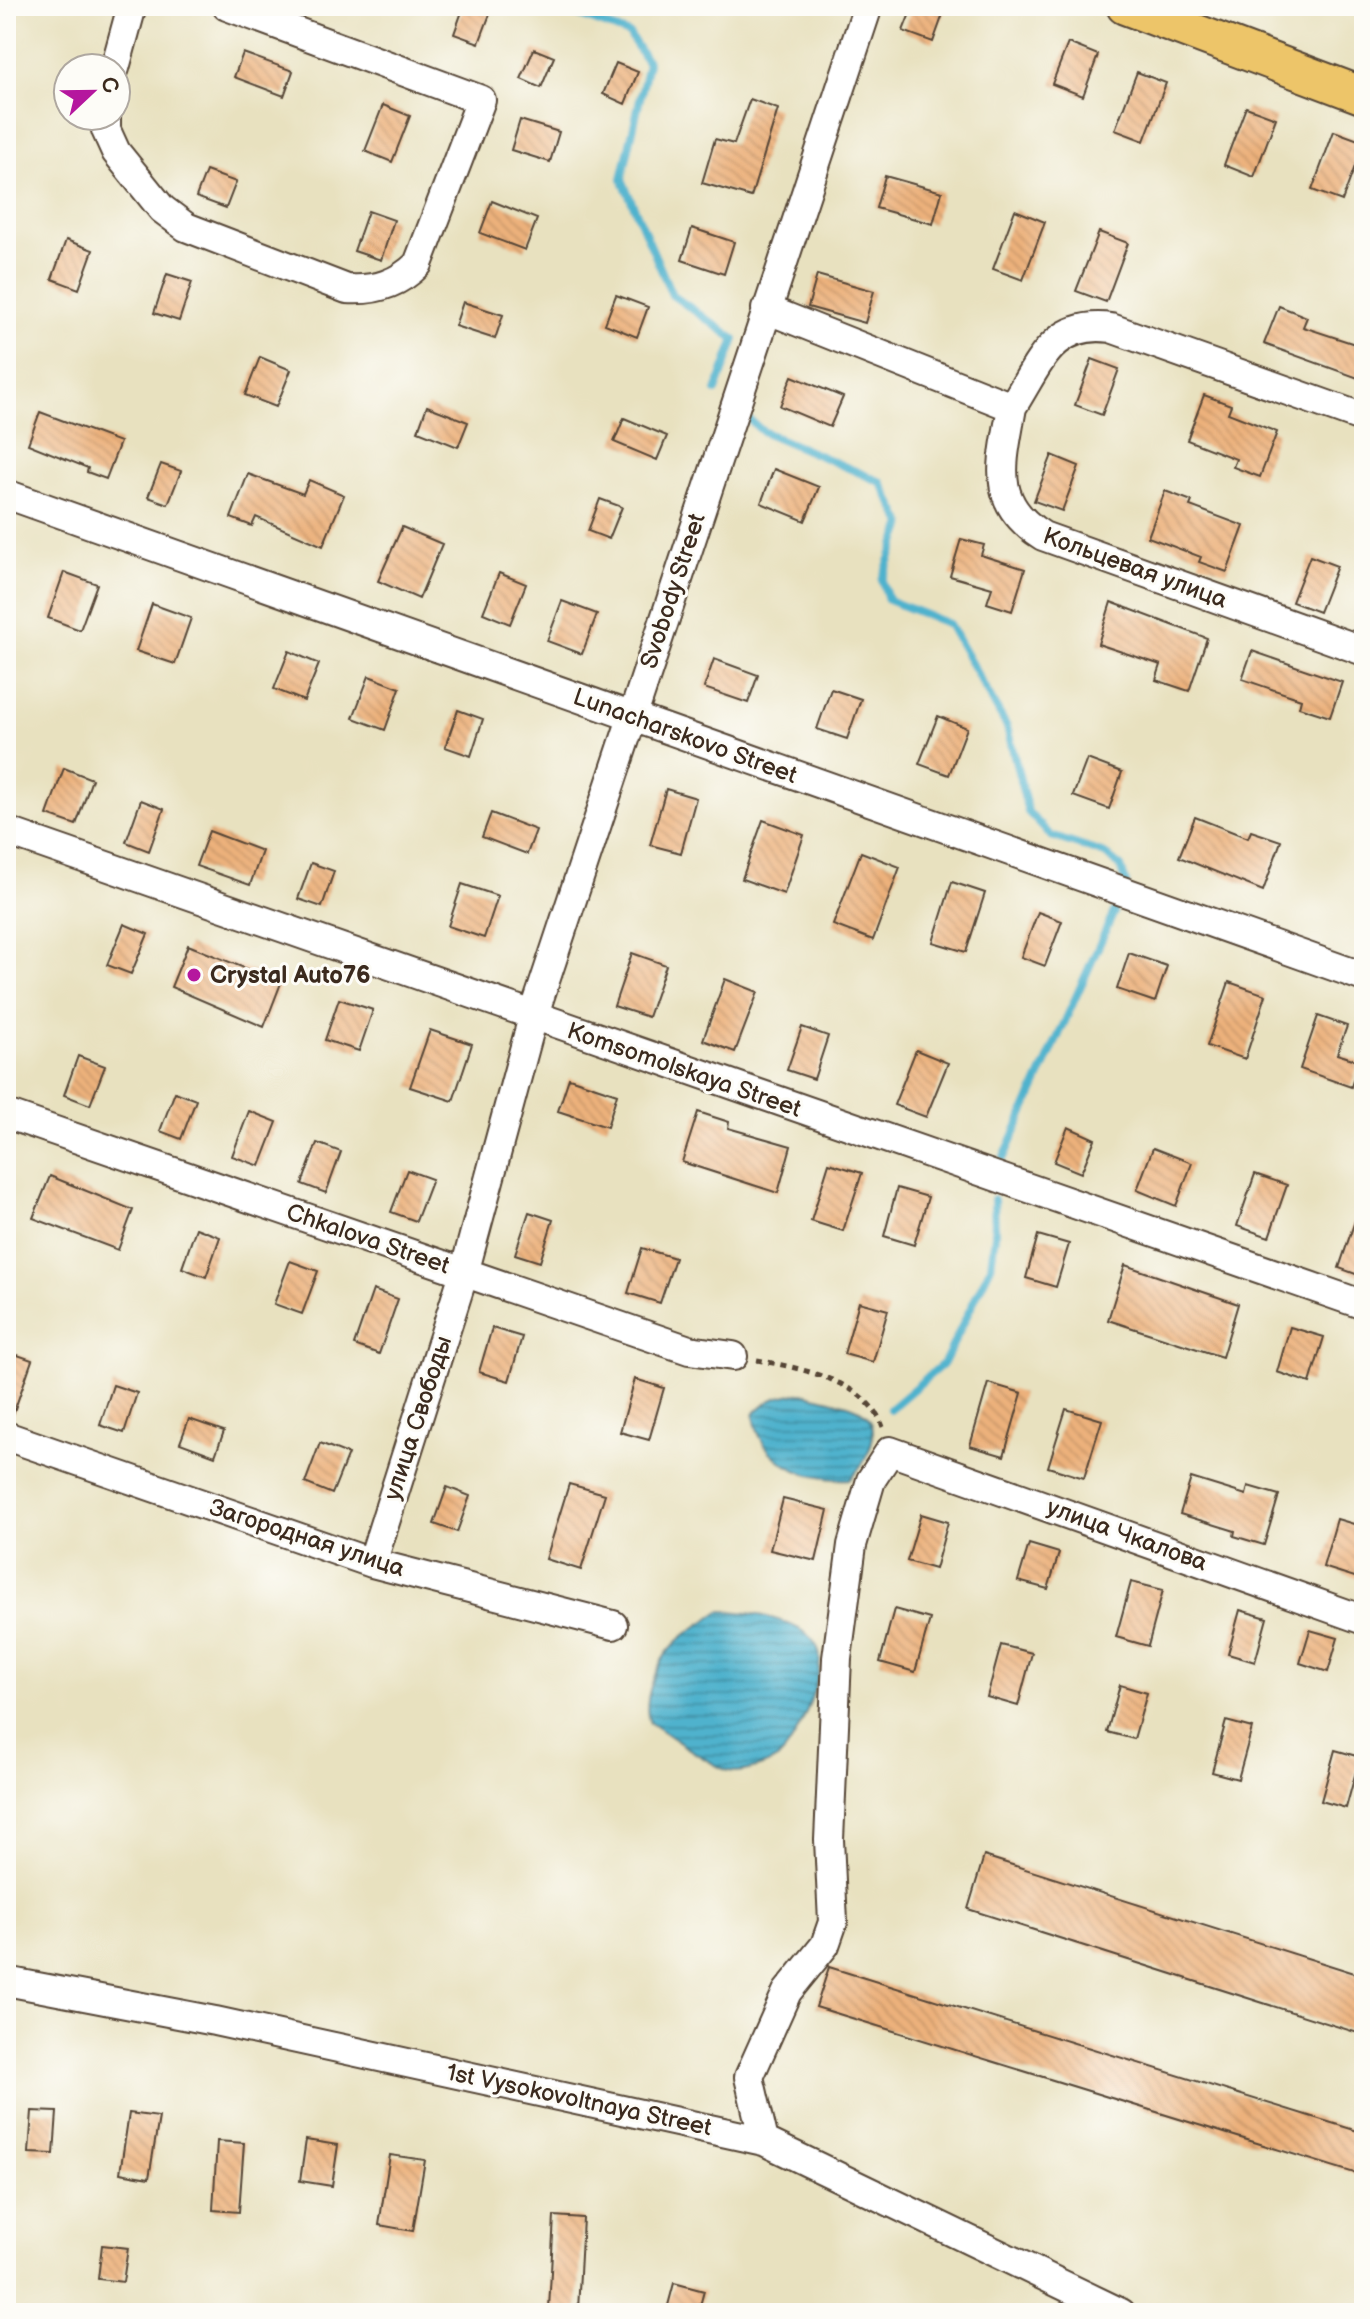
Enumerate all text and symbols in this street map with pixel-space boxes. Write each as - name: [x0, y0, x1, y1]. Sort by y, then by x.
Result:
- north arrow: [52, 52, 132, 132]
- text: С: [94, 73, 125, 97]
- street label: Svobody Street: [634, 509, 712, 672]
- street label: Кольцевая улица: [1039, 521, 1231, 615]
- street label: Lunacharskovo Street: [569, 682, 801, 790]
- place label: Crystal Auto76: [210, 961, 371, 990]
- marker: Crystal Auto76: [185, 966, 203, 984]
- street label: Komsomolskaya Street: [563, 1016, 805, 1124]
- street label: Chkalova Street: [283, 1198, 454, 1281]
- street label: улица Свободы: [378, 1332, 458, 1504]
- street label: Загородная улица: [206, 1493, 408, 1583]
- street label: улица Чкалова: [1043, 1493, 1211, 1577]
- street label: 1st Vysokovoltnaya Street: [444, 2058, 715, 2142]

